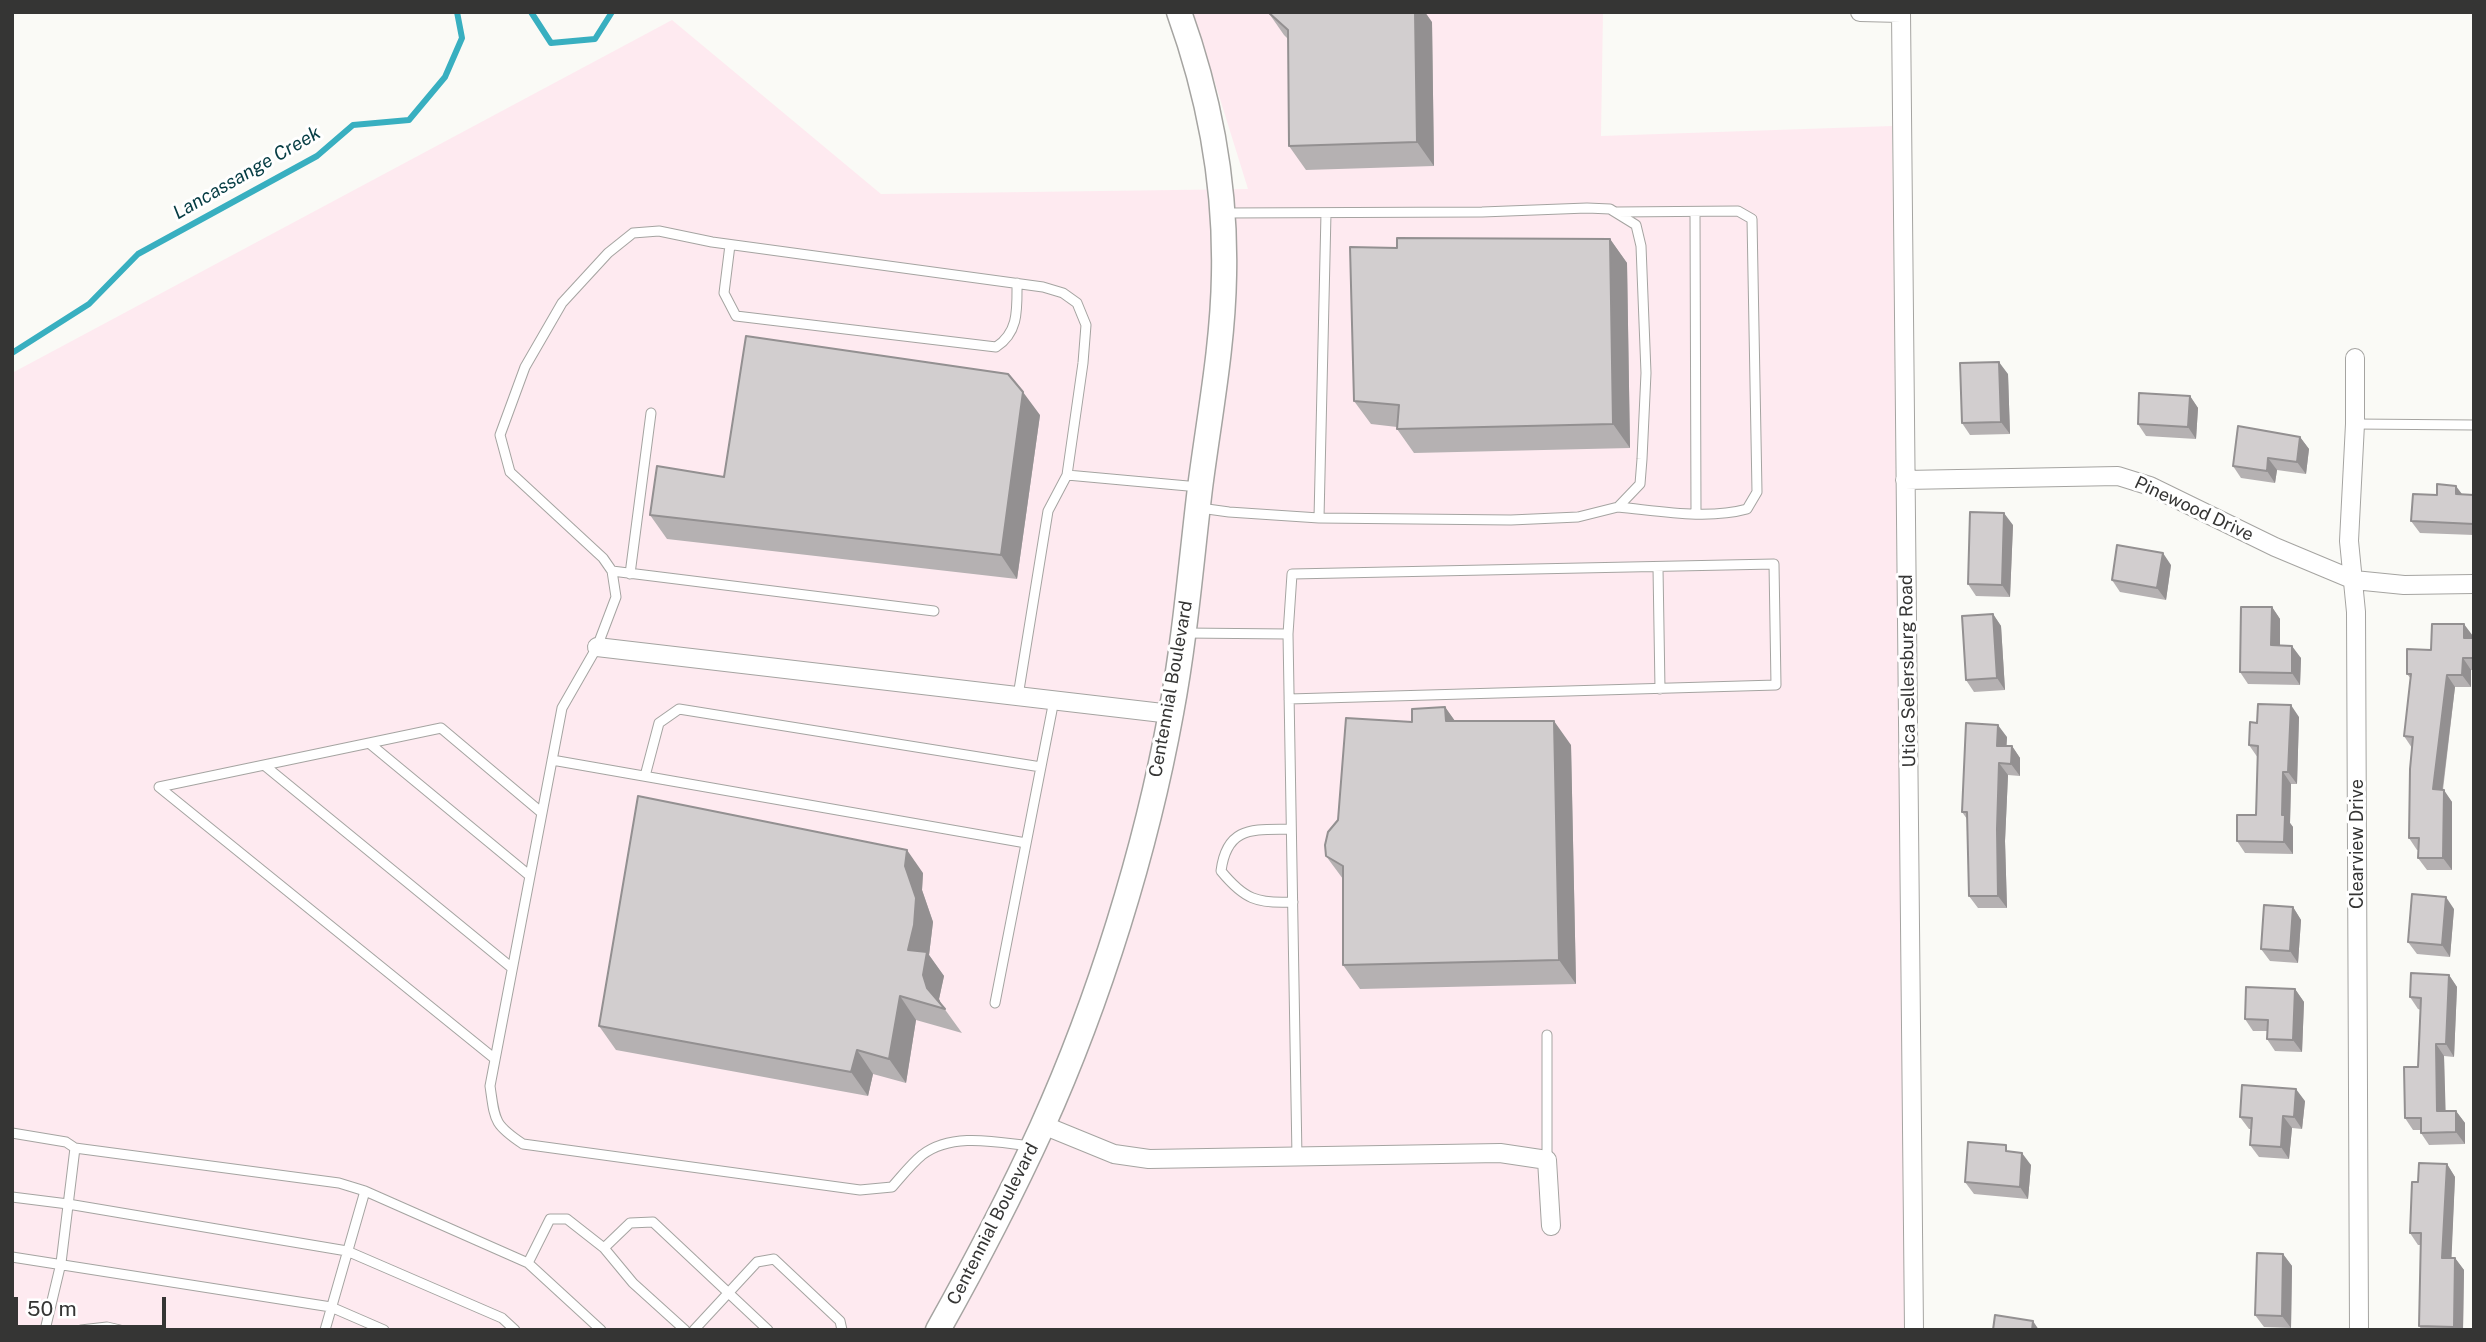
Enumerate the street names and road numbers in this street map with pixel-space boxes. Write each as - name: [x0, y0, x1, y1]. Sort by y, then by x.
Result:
- street label: Pinewood Drive: [2131, 472, 2257, 546]
- street label: Utica Sellersburg Road: [1896, 574, 1920, 768]
- street label: Centennial Boulevard: [1145, 599, 1197, 779]
- street label: Clearview Drive: [2346, 779, 2368, 909]
- street label: Centennial Boulevard: [943, 1139, 1043, 1309]

